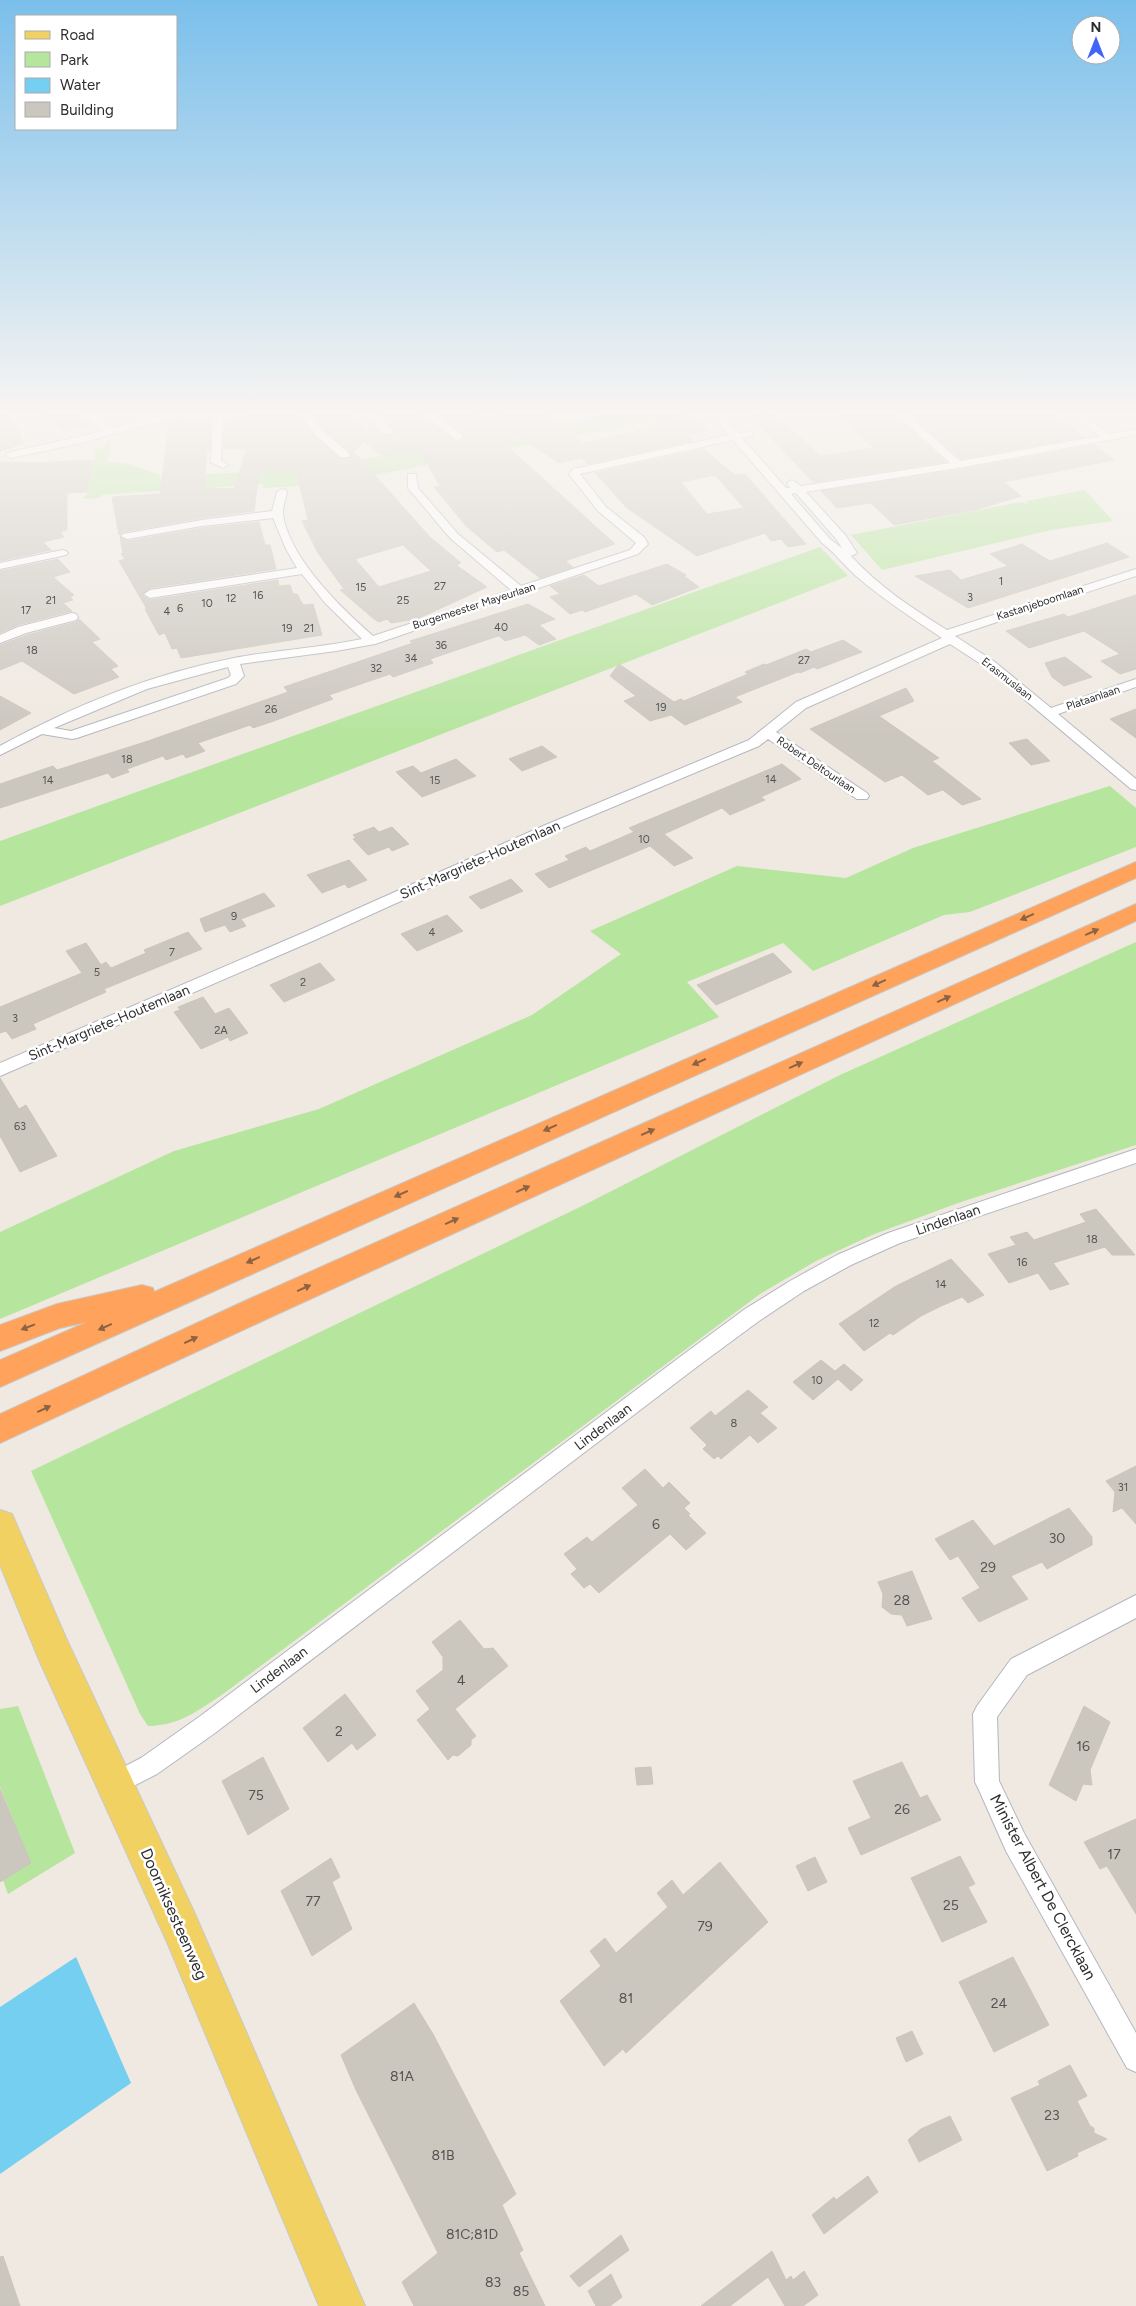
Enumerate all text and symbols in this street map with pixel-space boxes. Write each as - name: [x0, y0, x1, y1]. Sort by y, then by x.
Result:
- legend: [15, 15, 178, 130]
- north arrow: [1071, 15, 1121, 65]
- text: N: [1091, 19, 1101, 36]
- text: Road: [60, 26, 95, 44]
- text: Park: [60, 51, 89, 69]
- text: Water: [60, 76, 100, 94]
- text: Building: [60, 101, 114, 119]
- house number: 1: [999, 575, 1003, 588]
- street label: Burgemeester Mayeurlaan: [411, 580, 537, 632]
- house number: 27: [434, 580, 446, 593]
- house number: 15: [356, 581, 366, 594]
- street label: Kastanjeboomlaan: [995, 583, 1085, 623]
- house number: 16: [253, 589, 263, 602]
- house number: 3: [967, 591, 973, 604]
- house number: 12: [226, 592, 236, 605]
- house number: 21: [46, 594, 56, 607]
- house number: 25: [397, 594, 409, 607]
- house number: 10: [201, 597, 213, 610]
- house number: 6: [177, 602, 183, 615]
- house number: 17: [21, 604, 31, 617]
- house number: 4: [164, 605, 171, 618]
- house number: 40: [494, 621, 508, 634]
- house number: 19: [282, 622, 292, 635]
- house number: 21: [304, 622, 314, 635]
- house number: 36: [435, 639, 447, 652]
- house number: 18: [26, 644, 38, 657]
- house number: 34: [405, 652, 418, 665]
- house number: 27: [798, 654, 810, 667]
- street label: Erasmuslaan: [979, 655, 1035, 703]
- house number: 32: [370, 662, 382, 675]
- street label: Plataanlaan: [1065, 683, 1121, 713]
- house number: 19: [656, 701, 666, 714]
- house number: 26: [265, 703, 277, 716]
- street label: Robert Deltourlaan: [774, 734, 858, 796]
- house number: 18: [121, 753, 133, 766]
- house number: 14: [765, 773, 777, 786]
- house number: 14: [42, 774, 54, 787]
- house number: 15: [430, 774, 440, 787]
- street label: Sint-Margriete-Houtemlaan: [397, 817, 563, 903]
- house number: 10: [638, 833, 650, 846]
- house number: 9: [231, 910, 237, 923]
- one-way arrow: [1020, 913, 1034, 921]
- house number: 4: [429, 926, 436, 939]
- one-way arrow: [1085, 927, 1099, 935]
- house number: 7: [169, 946, 175, 959]
- house number: 5: [94, 966, 100, 979]
- house number: 2: [300, 976, 306, 989]
- one-way arrow: [872, 979, 886, 987]
- street label: Sint-Margriete-Houtemlaan: [26, 981, 192, 1065]
- one-way arrow: [937, 994, 951, 1002]
- house number: 3: [12, 1012, 18, 1025]
- house number: 2A: [214, 1024, 228, 1037]
- one-way arrow: [692, 1059, 706, 1067]
- one-way arrow: [789, 1061, 803, 1069]
- house number: 63: [14, 1120, 26, 1133]
- one-way arrow: [543, 1125, 557, 1133]
- one-way arrow: [641, 1128, 655, 1136]
- one-way arrow: [516, 1184, 530, 1192]
- one-way arrow: [394, 1191, 408, 1199]
- street label: Lindenlaan: [913, 1201, 983, 1239]
- one-way arrow: [445, 1216, 459, 1224]
- house number: 18: [1086, 1233, 1098, 1246]
- house number: 16: [1017, 1256, 1027, 1269]
- one-way arrow: [246, 1257, 260, 1265]
- house number: 14: [935, 1278, 947, 1291]
- one-way arrow: [297, 1283, 311, 1291]
- house number: 12: [869, 1317, 879, 1330]
- one-way arrow: [98, 1323, 112, 1331]
- one-way arrow: [21, 1324, 35, 1332]
- one-way arrow: [184, 1335, 198, 1343]
- house number: 10: [811, 1374, 823, 1387]
- street label: Lindenlaan: [571, 1400, 635, 1454]
- one-way arrow: [37, 1404, 51, 1412]
- house number: 8: [731, 1417, 738, 1430]
- house number: 31: [1118, 1481, 1128, 1494]
- house number: 6: [652, 1516, 660, 1533]
- house number: 30: [1049, 1530, 1065, 1547]
- house number: 29: [980, 1559, 996, 1576]
- house number: 28: [894, 1592, 910, 1609]
- street label: Lindenlaan: [247, 1643, 311, 1697]
- house number: 4: [457, 1672, 466, 1689]
- house number: 2: [335, 1723, 343, 1740]
- house number: 16: [1076, 1738, 1090, 1755]
- house number: 75: [248, 1787, 264, 1804]
- street label: Minister Albert De Clercklaan: [986, 1791, 1100, 1983]
- house number: 26: [894, 1801, 910, 1818]
- street label: Doorniksesteenweg: [136, 1845, 212, 1983]
- house number: 17: [1107, 1846, 1121, 1863]
- house number: 77: [305, 1893, 321, 1910]
- house number: 25: [943, 1897, 959, 1914]
- house number: 79: [697, 1918, 713, 1935]
- house number: 81: [619, 1990, 633, 2007]
- house number: 24: [991, 1995, 1008, 2012]
- house number: 81A: [390, 2068, 414, 2085]
- house number: 23: [1044, 2107, 1060, 2124]
- house number: 81B: [432, 2147, 454, 2164]
- house number: 81C;81D: [446, 2226, 498, 2243]
- house number: 83: [485, 2274, 501, 2291]
- house number: 85: [513, 2283, 529, 2300]

